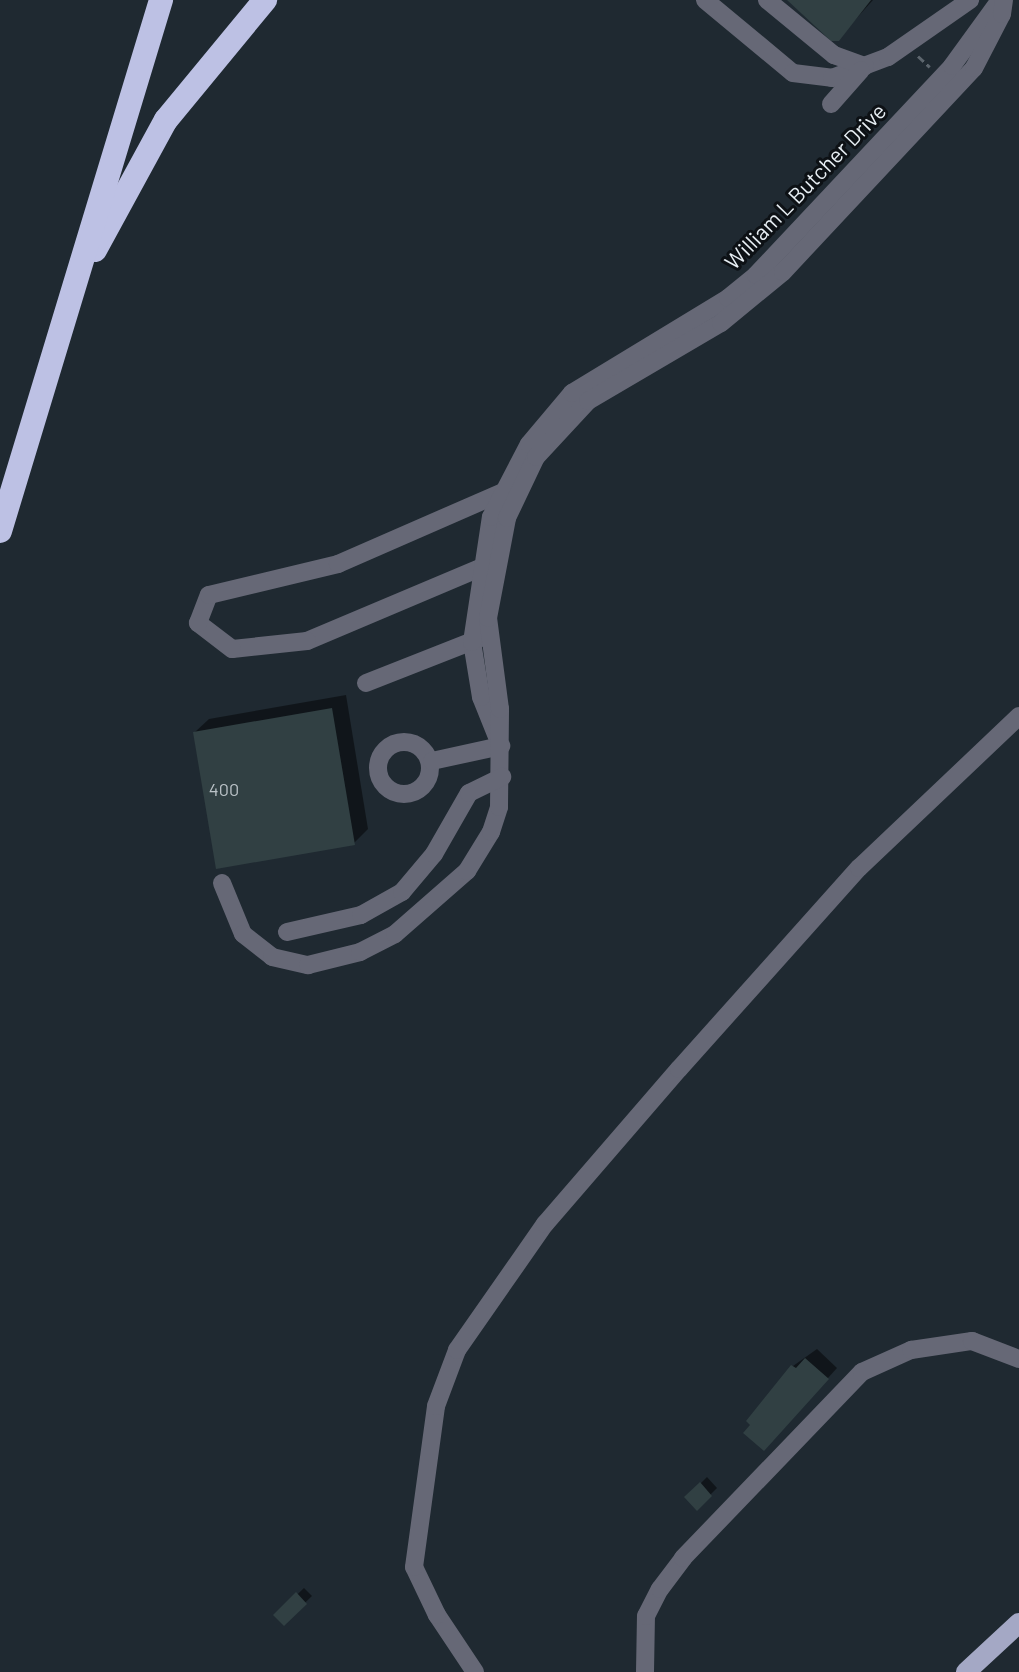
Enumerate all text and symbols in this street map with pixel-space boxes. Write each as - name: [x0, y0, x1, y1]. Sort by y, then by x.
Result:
- street label: William L Butcher Drive: [719, 97, 891, 275]
- house number: 400: [209, 778, 239, 800]

